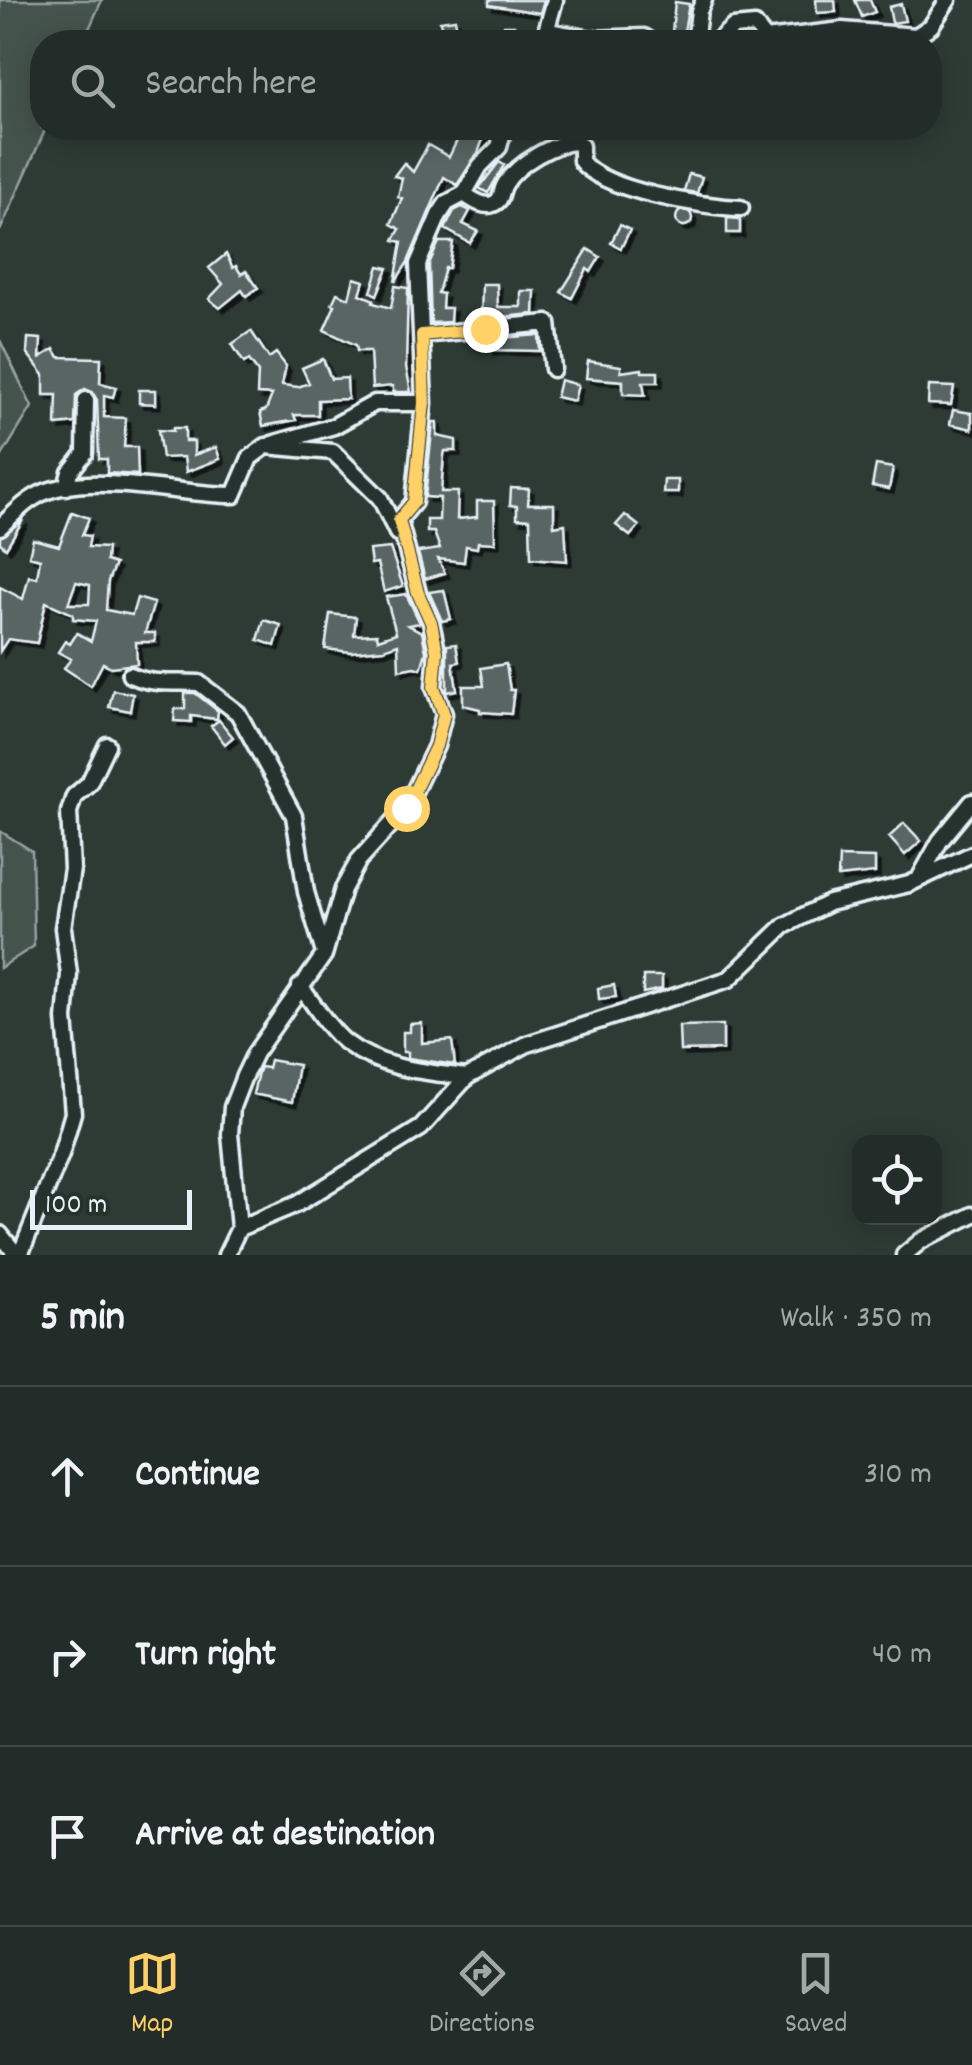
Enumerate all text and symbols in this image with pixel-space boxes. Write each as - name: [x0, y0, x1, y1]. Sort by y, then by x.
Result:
- search box: [30, 30, 942, 140]
- icon: search: [65, 58, 120, 113]
- text: Search here: [145, 58, 317, 113]
- route end: [463, 307, 509, 353]
- route start: [384, 786, 430, 832]
- map controls: [852, 1135, 942, 1225]
- button: locate: [852, 1135, 942, 1225]
- scale bar: [30, 1185, 192, 1230]
- text: 100 m: [45, 1187, 107, 1227]
- text: 5 min: [40, 1290, 125, 1350]
- text: Walk · 350 m: [780, 1297, 932, 1343]
- icon: ahead: [40, 1449, 95, 1504]
- text: Continue: [135, 1449, 260, 1504]
- text: 310 m: [864, 1453, 932, 1499]
- icon: right: [40, 1629, 95, 1684]
- text: Turn right: [135, 1629, 276, 1684]
- text: 40 m: [872, 1633, 932, 1679]
- icon: arrive: [40, 1809, 95, 1864]
- text: Arrive at destination: [135, 1809, 435, 1864]
- tab: Map: [125, 1946, 180, 2046]
- tab: Directions: [429, 1946, 535, 2046]
- tab: Saved: [785, 1946, 847, 2046]

